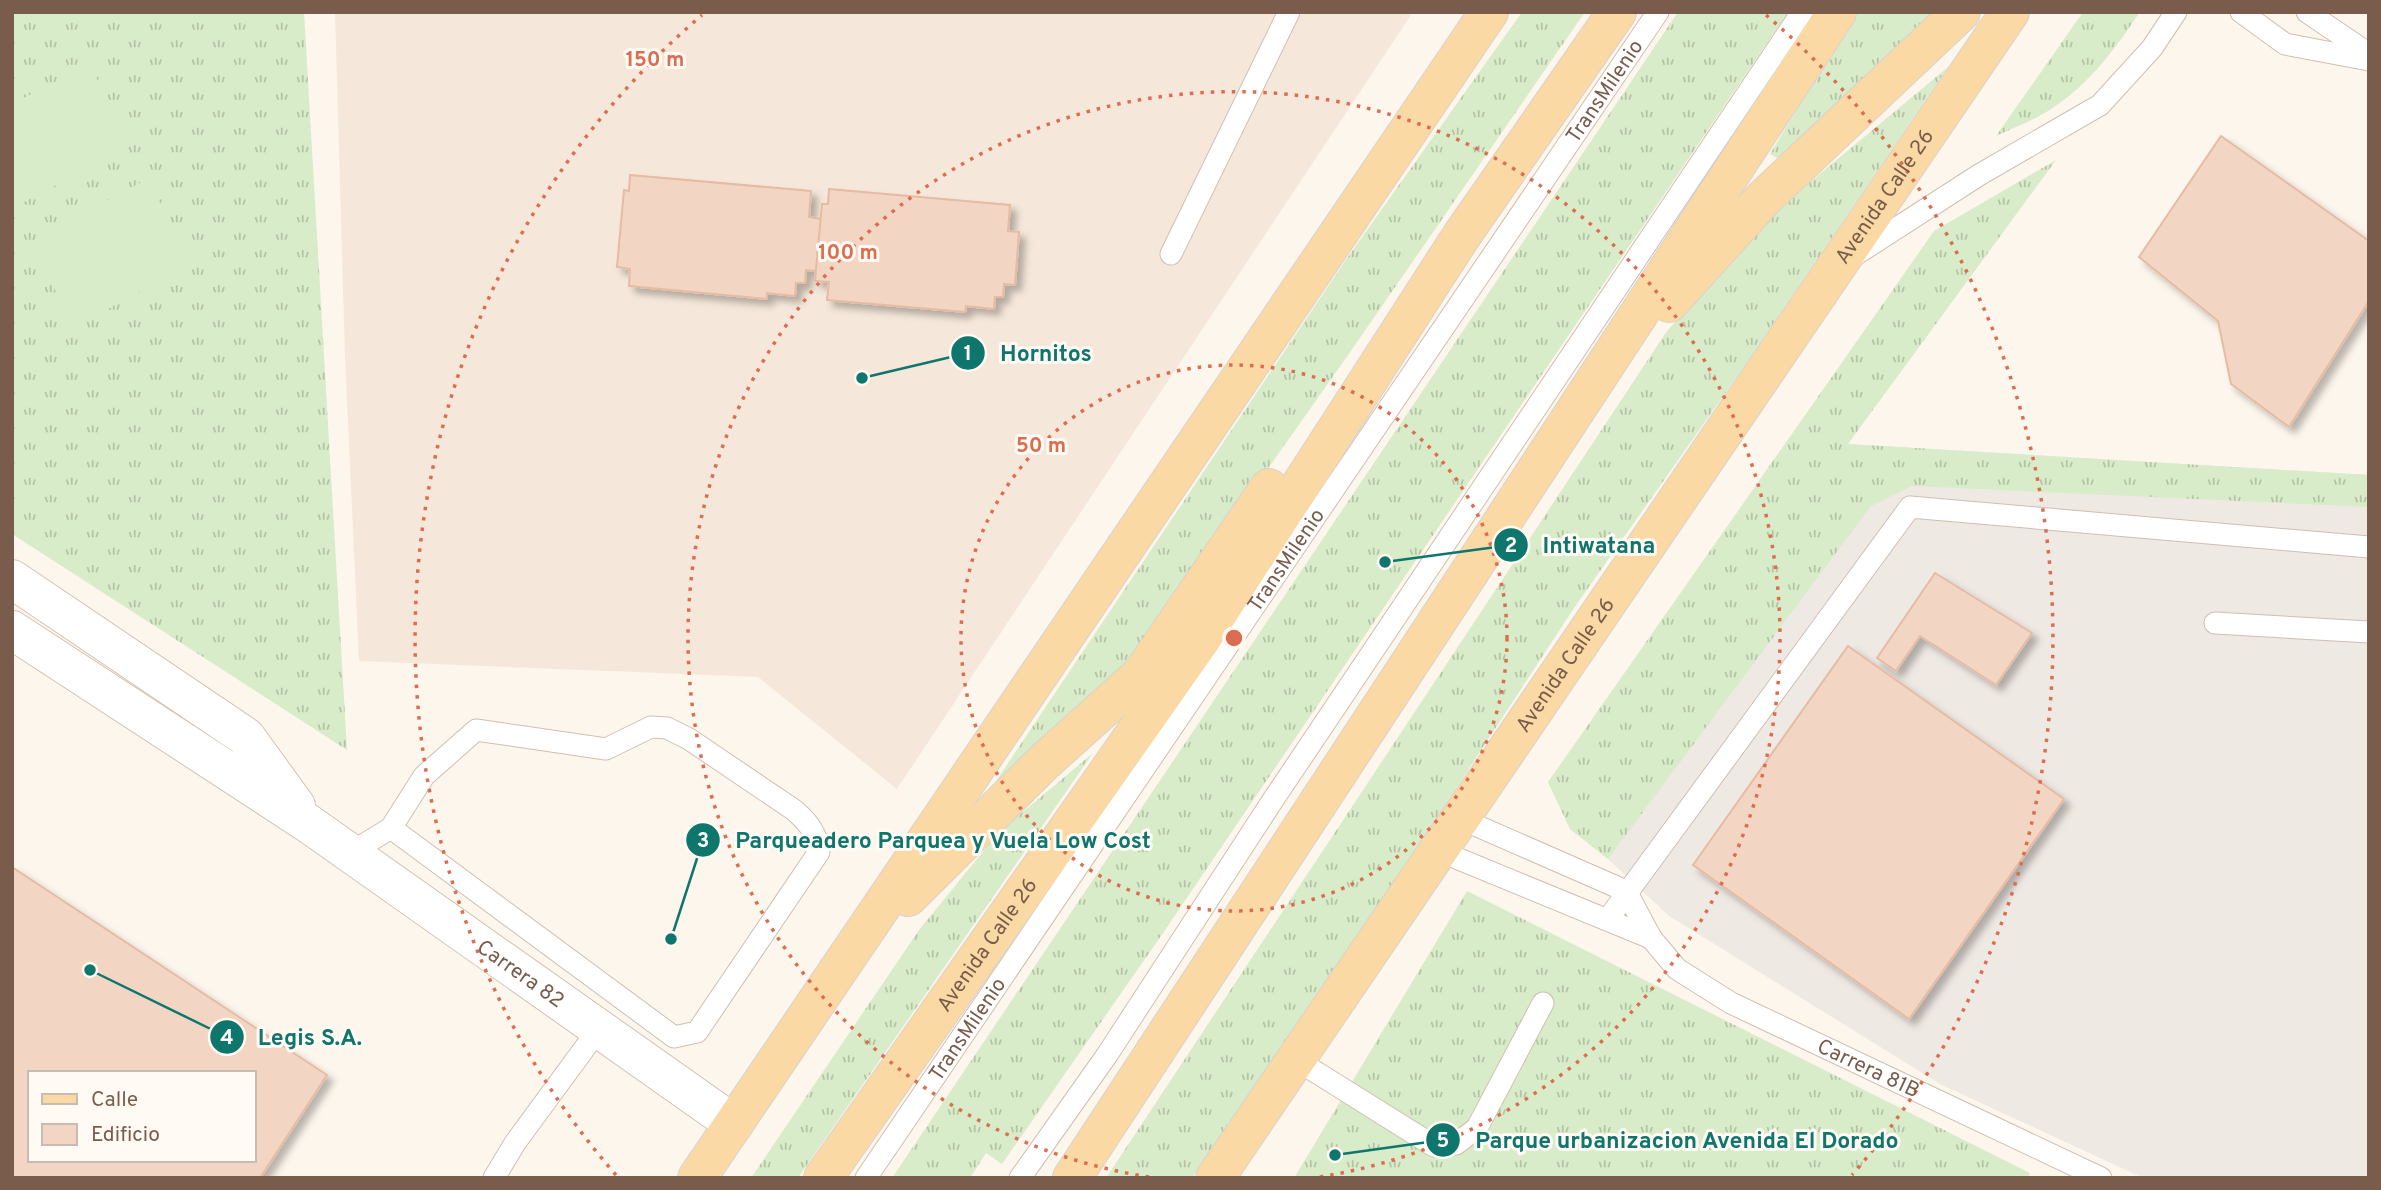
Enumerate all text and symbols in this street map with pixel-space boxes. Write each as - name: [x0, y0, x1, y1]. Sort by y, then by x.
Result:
- street label: TransMilenio: [1561, 35, 1650, 149]
- text: 150 m: [626, 47, 684, 74]
- street label: Avenida Calle 26: [1830, 125, 1941, 270]
- text: 100 m: [818, 240, 878, 267]
- callout: Hornitos: [951, 331, 1106, 375]
- text: 1: [964, 341, 972, 368]
- text: Hornitos: [1000, 341, 1092, 370]
- text: 50 m: [1016, 433, 1066, 460]
- street label: TransMilenio: [1242, 504, 1332, 618]
- callout: Intiwatana: [1493, 523, 1669, 567]
- text: 2: [1505, 533, 1517, 560]
- text: Intiwatana: [1543, 533, 1655, 562]
- street label: Avenida Calle 26: [1511, 593, 1622, 739]
- centre of rings: [1222, 626, 1246, 650]
- callout: Parqueadero Parquea y Vuela Low Cost: [686, 818, 1165, 862]
- text: 3: [697, 828, 709, 855]
- text: Parqueadero Parquea y Vuela Low Cost: [735, 828, 1151, 857]
- street label: Avenida Calle 26: [932, 873, 1044, 1018]
- street label: Carrera 82: [471, 935, 569, 1015]
- street label: TransMilenio: [924, 973, 1013, 1087]
- callout: Legis S.A.: [209, 1015, 377, 1059]
- text: 4: [220, 1025, 234, 1052]
- text: Legis S.A.: [258, 1025, 362, 1054]
- street label: Carrera 81B: [1812, 1034, 1924, 1105]
- legend: [28, 1071, 256, 1162]
- text: Calle: [91, 1087, 138, 1114]
- callout: Parque urbanizacion Avenida El Dorado: [1426, 1118, 1913, 1162]
- text: Edificio: [91, 1122, 160, 1149]
- text: 5: [1437, 1128, 1449, 1155]
- text: Parque urbanizacion Avenida El Dorado: [1475, 1128, 1899, 1157]

